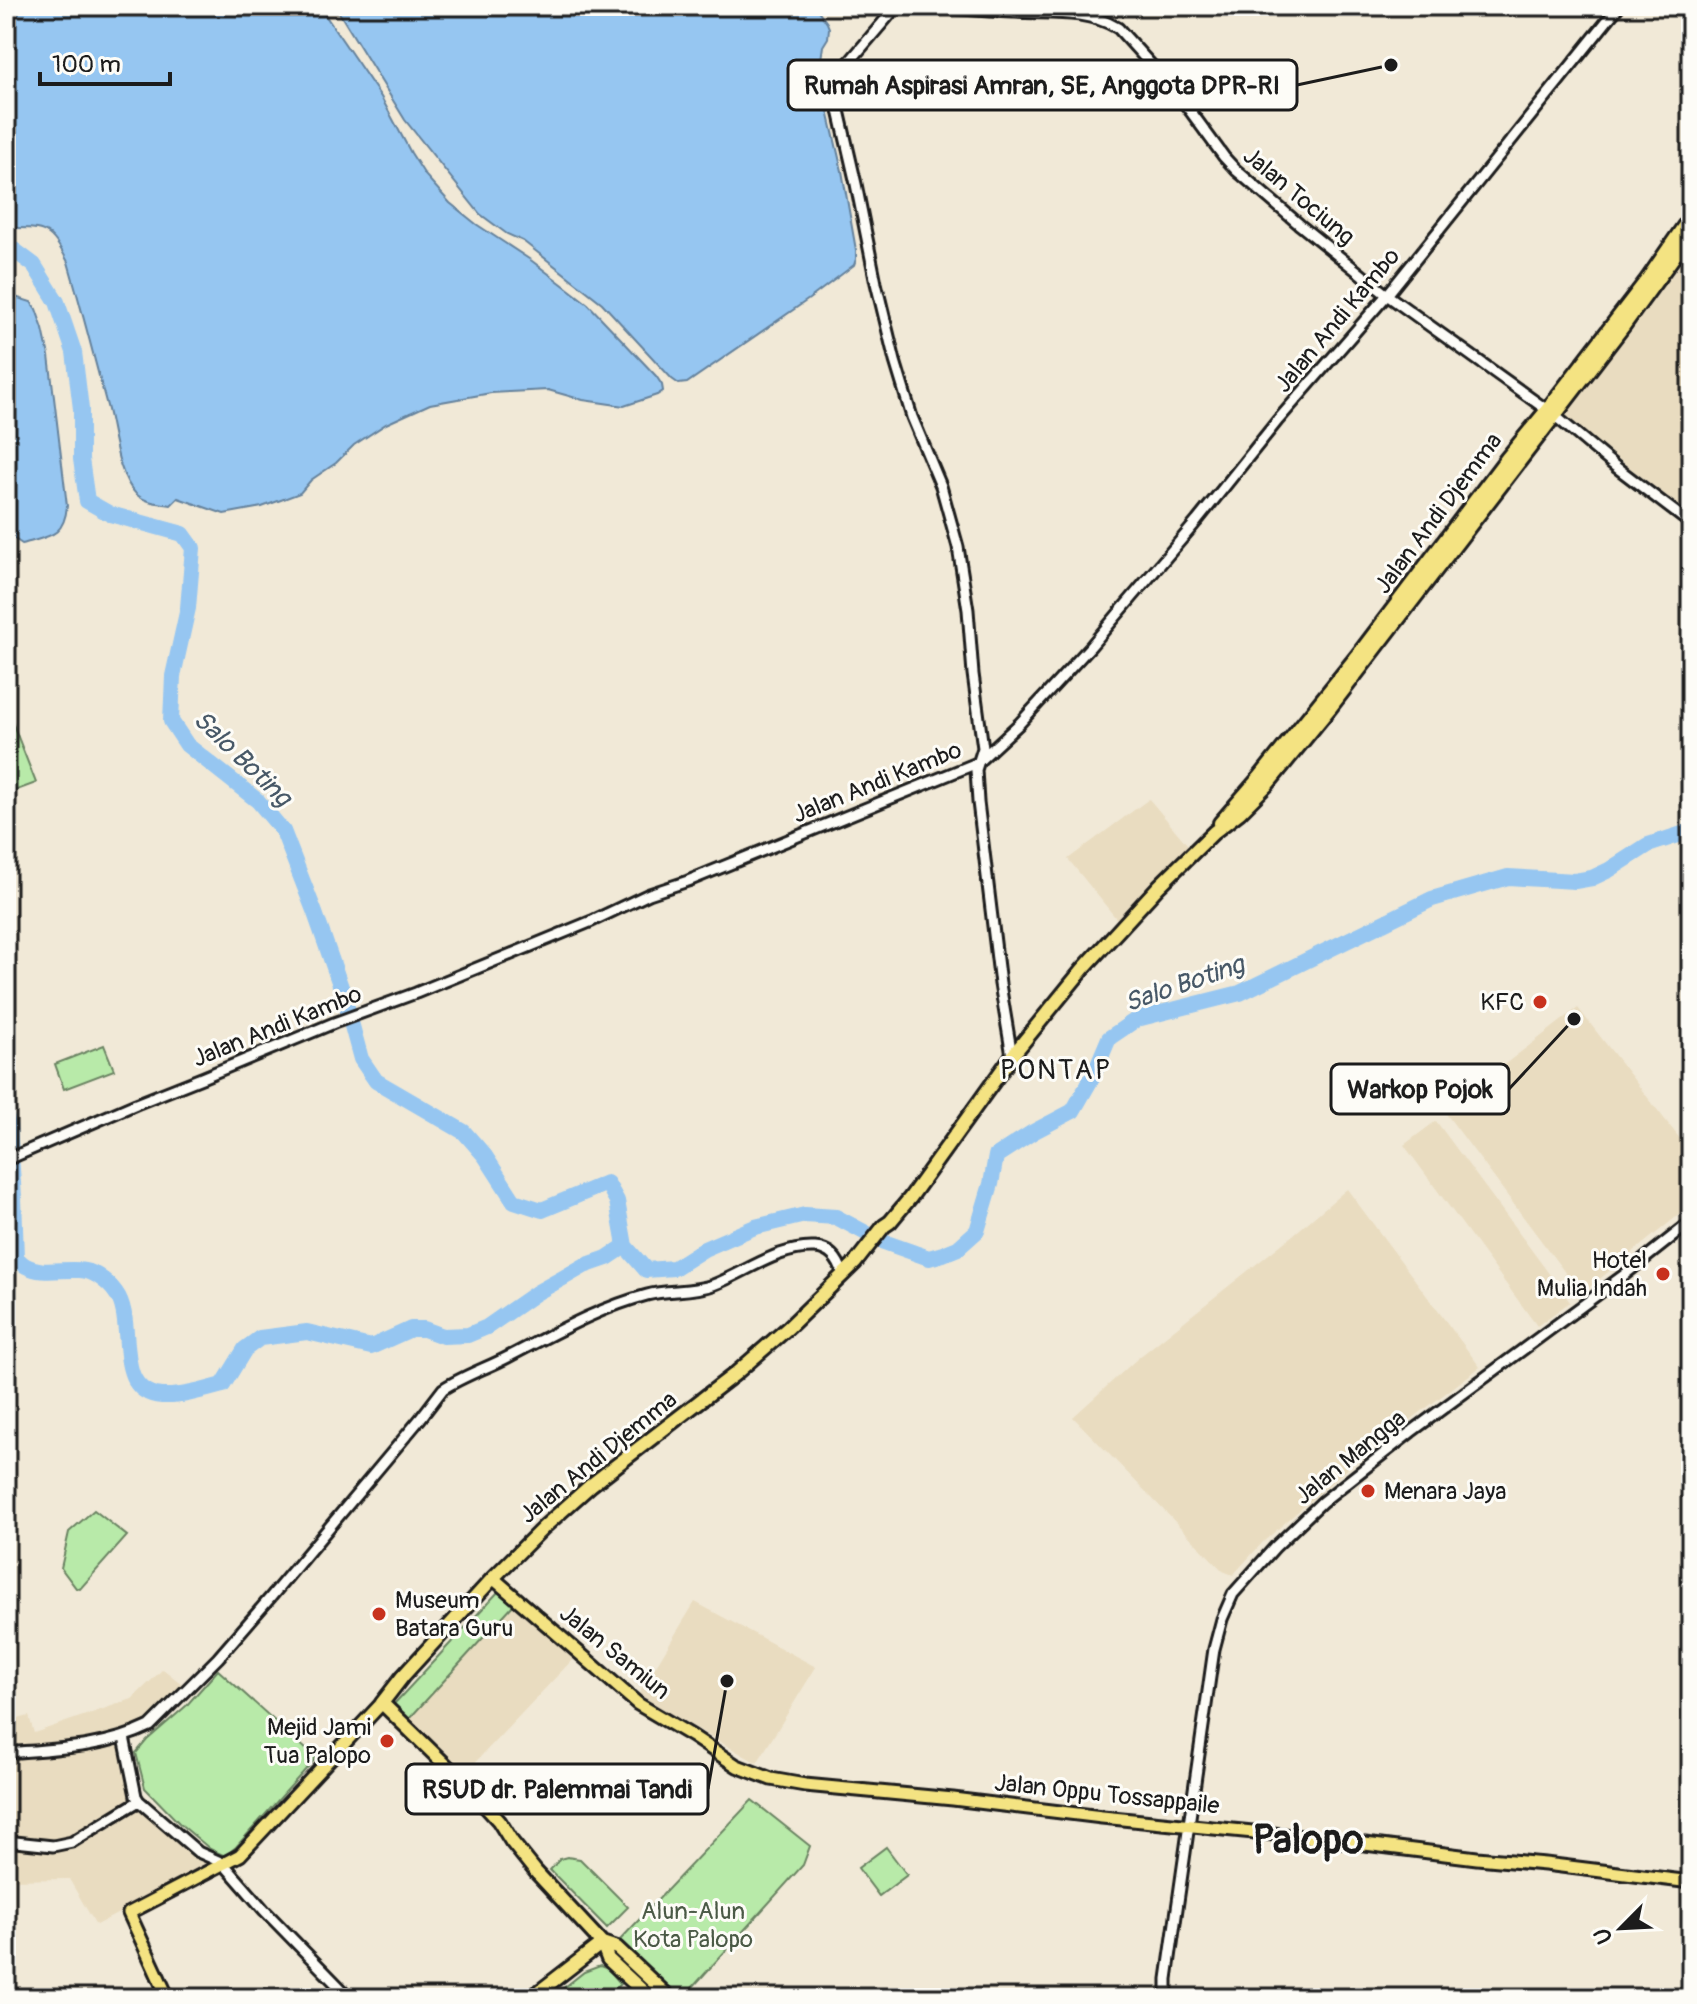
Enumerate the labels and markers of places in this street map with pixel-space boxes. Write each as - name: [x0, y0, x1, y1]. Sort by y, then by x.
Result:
- callout: Rumah Aspirasi Amran, SE, Anggota DPR-RI: [788, 60, 1297, 110]
- place label: KFC: [1480, 988, 1524, 1017]
- marker: KFC: [1531, 993, 1549, 1011]
- callout: Warkop Pojok: [1331, 1064, 1509, 1114]
- place label: Hotel Mulia Indah: [1537, 1246, 1647, 1303]
- marker: Hotel Mulia Indah: [1654, 1265, 1672, 1283]
- place label: Menara Jaya: [1384, 1477, 1506, 1506]
- marker: Menara Jaya: [1359, 1482, 1377, 1500]
- place label: Museum Batara Guru: [395, 1586, 513, 1643]
- marker: Museum Batara Guru: [370, 1605, 388, 1623]
- place label: Mejid Jami Tua Palopo: [263, 1713, 371, 1770]
- marker: Mejid Jami Tua Palopo: [378, 1732, 396, 1750]
- callout: RSUD dr. Palemmai Tandi: [406, 1764, 708, 1814]

